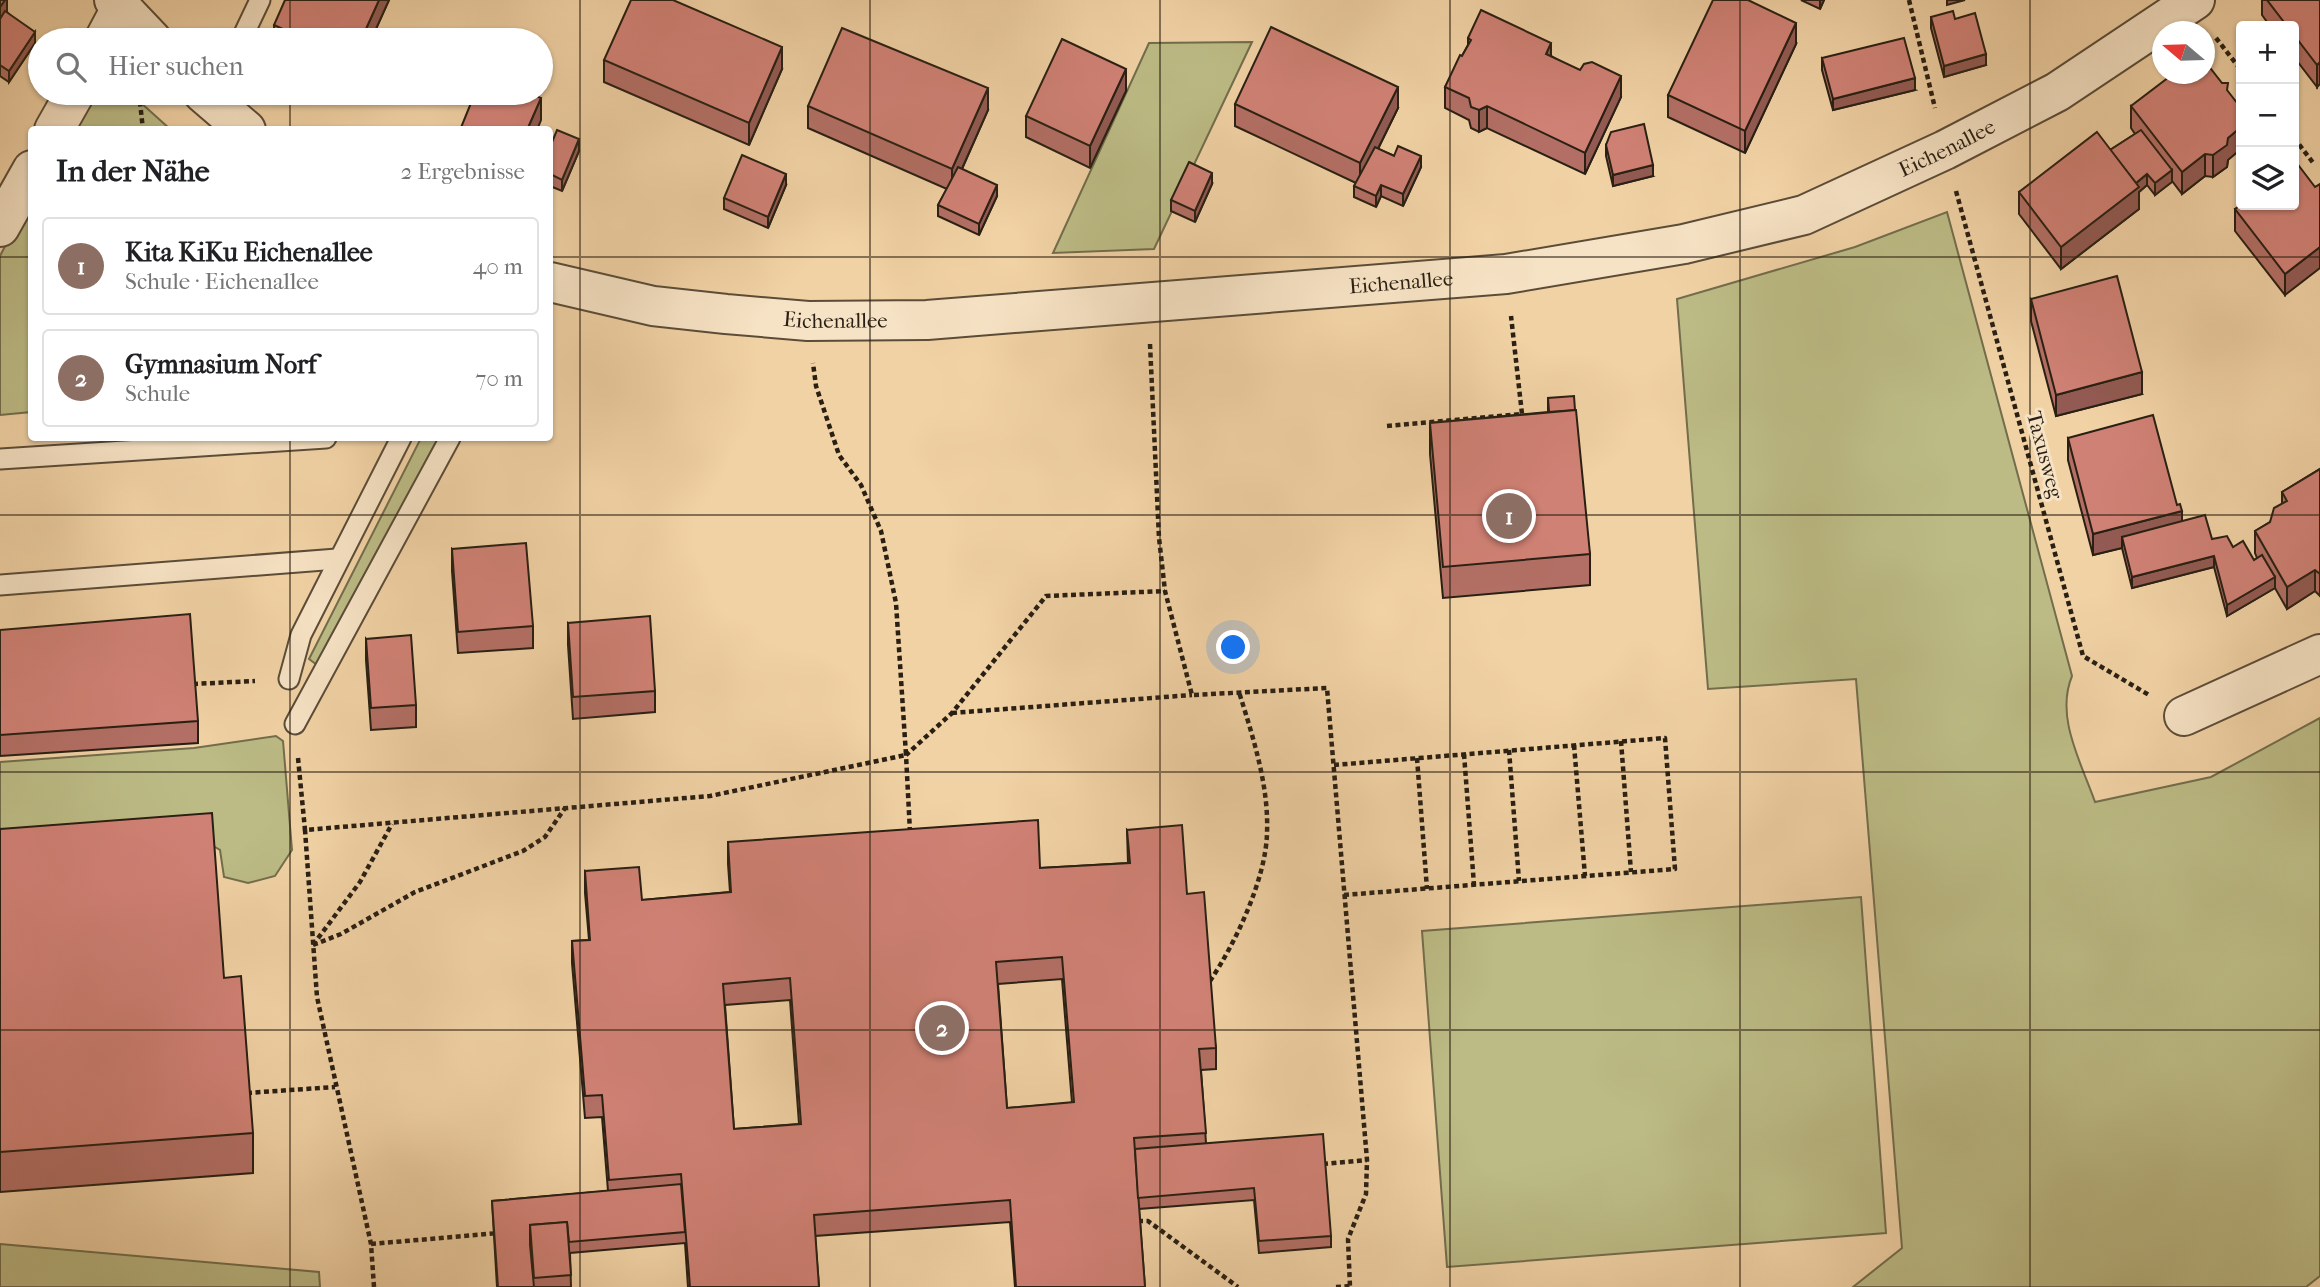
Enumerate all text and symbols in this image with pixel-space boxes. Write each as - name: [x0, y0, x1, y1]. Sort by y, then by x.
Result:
- north arrow: [2152, 21, 2215, 84]
- map controls: [2236, 21, 2299, 210]
- button: +: [2236, 21, 2299, 84]
- search box: [28, 28, 553, 105]
- icon: search: [52, 48, 90, 86]
- text: Hier suchen: [108, 51, 244, 82]
- button: −: [2236, 84, 2299, 147]
- street label: Eichenallee: [1895, 114, 1999, 182]
- button: layers: [2236, 147, 2299, 210]
- text: In der Nähe: [56, 154, 210, 189]
- text: 2 Ergebnisse: [400, 158, 525, 185]
- text: Kita KiKu Eichenallee: [125, 237, 373, 268]
- text: 1: [77, 253, 85, 280]
- text: 40 m: [473, 253, 523, 280]
- street label: Eichenallee: [1348, 266, 1454, 298]
- text: Schule · Eichenallee: [125, 268, 319, 295]
- street label: Eichenallee: [782, 307, 888, 333]
- text: Gymnasium Norf: [125, 349, 317, 380]
- text: 2: [75, 365, 87, 392]
- text: 70 m: [475, 365, 523, 392]
- text: Schule: [125, 380, 190, 407]
- street label: Taxusweg: [2022, 409, 2068, 502]
- pin: 1: [1486, 490, 1532, 542]
- your location: [1216, 630, 1250, 664]
- pin: 2: [919, 1002, 965, 1054]

